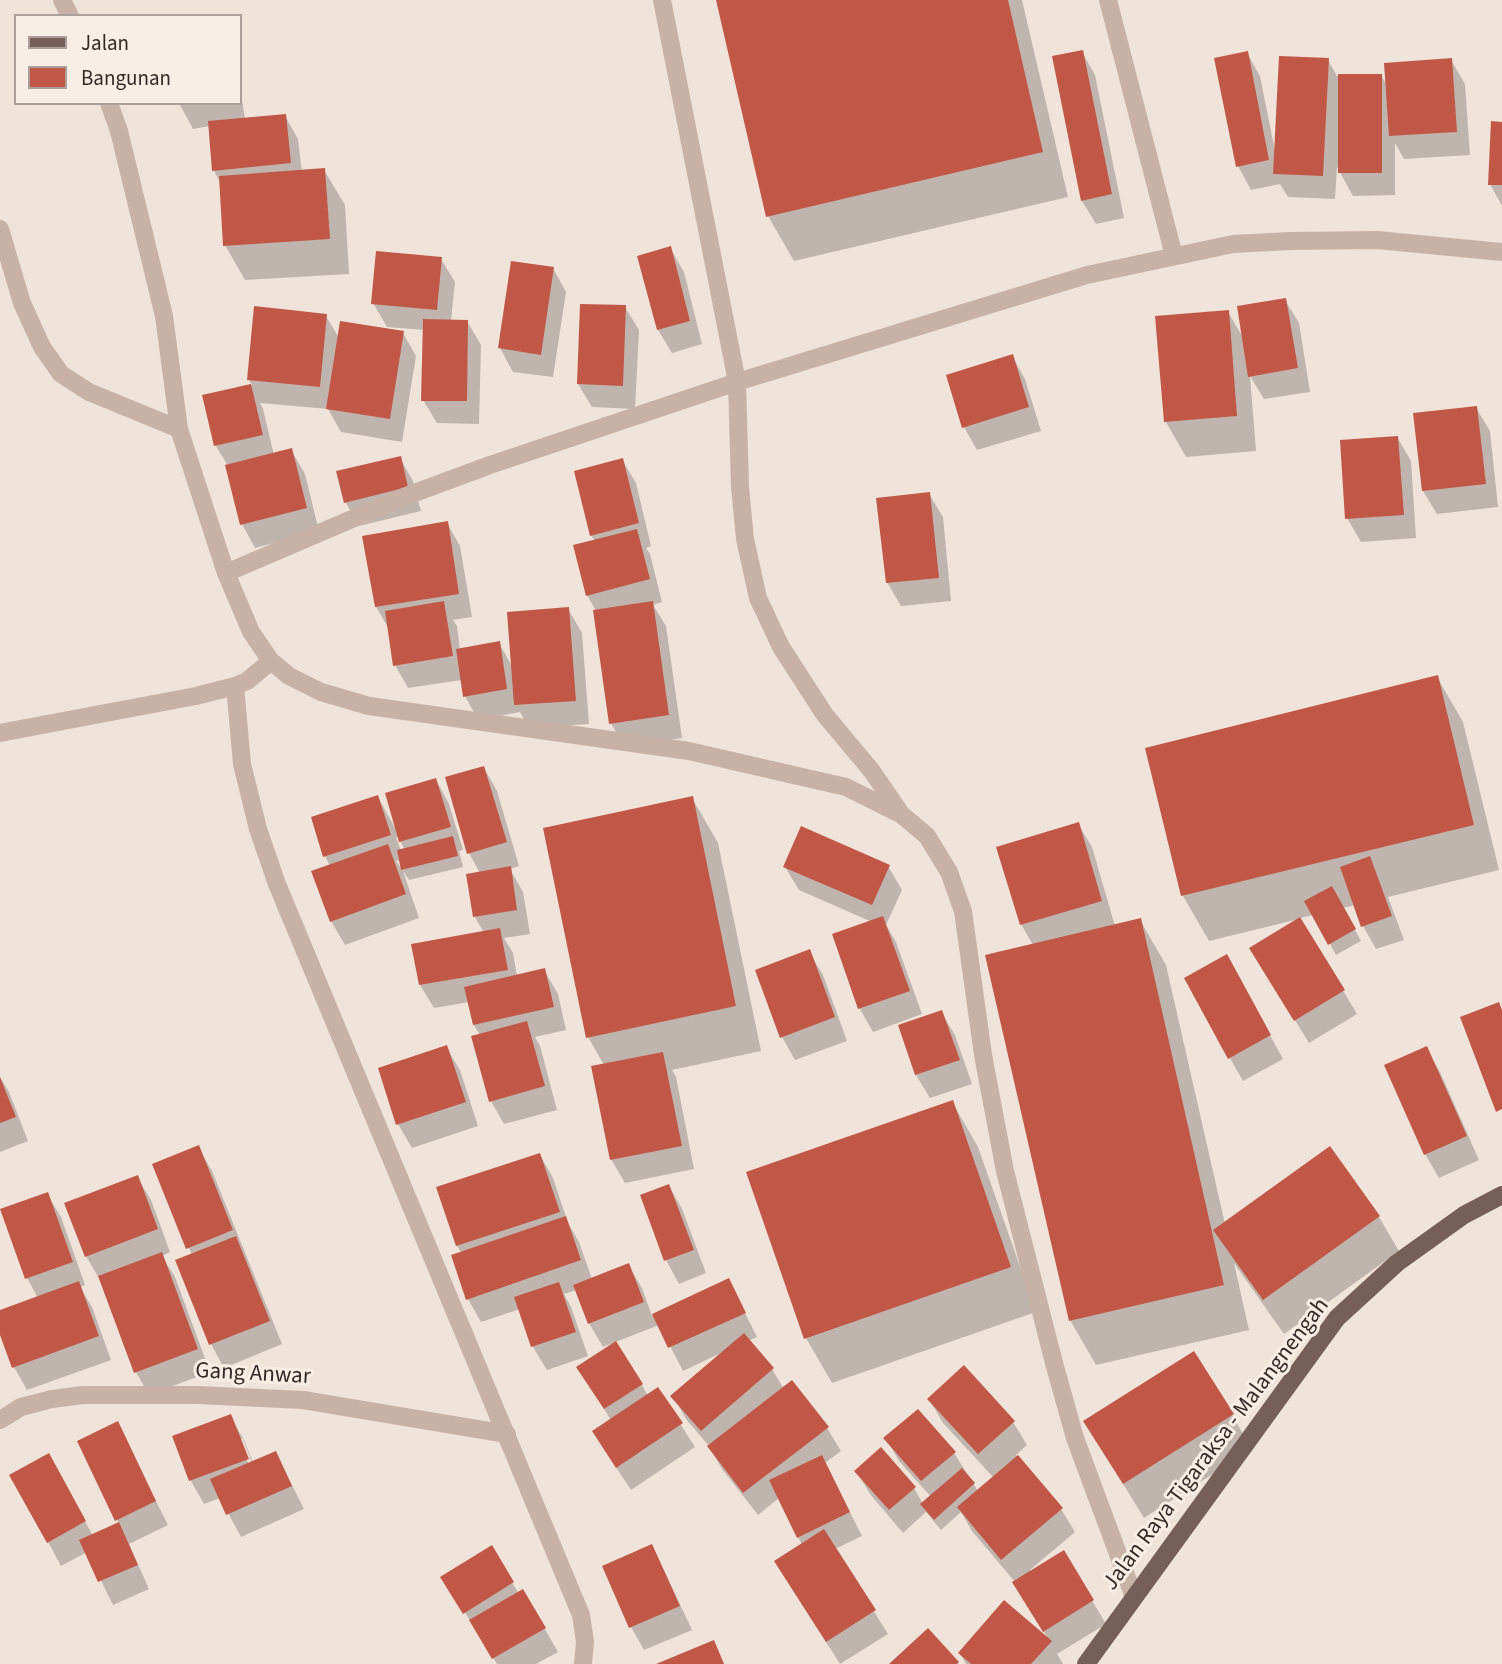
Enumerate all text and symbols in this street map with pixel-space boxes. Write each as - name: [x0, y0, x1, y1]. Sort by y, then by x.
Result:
- legend: [14, 14, 242, 105]
- text: Jalan: [81, 28, 129, 58]
- text: Bangunan: [81, 63, 171, 93]
- street label: Jalan Raya Tigaraksa - Malangnengah: [1098, 1293, 1336, 1597]
- street label: Gang Anwar: [195, 1358, 311, 1392]

